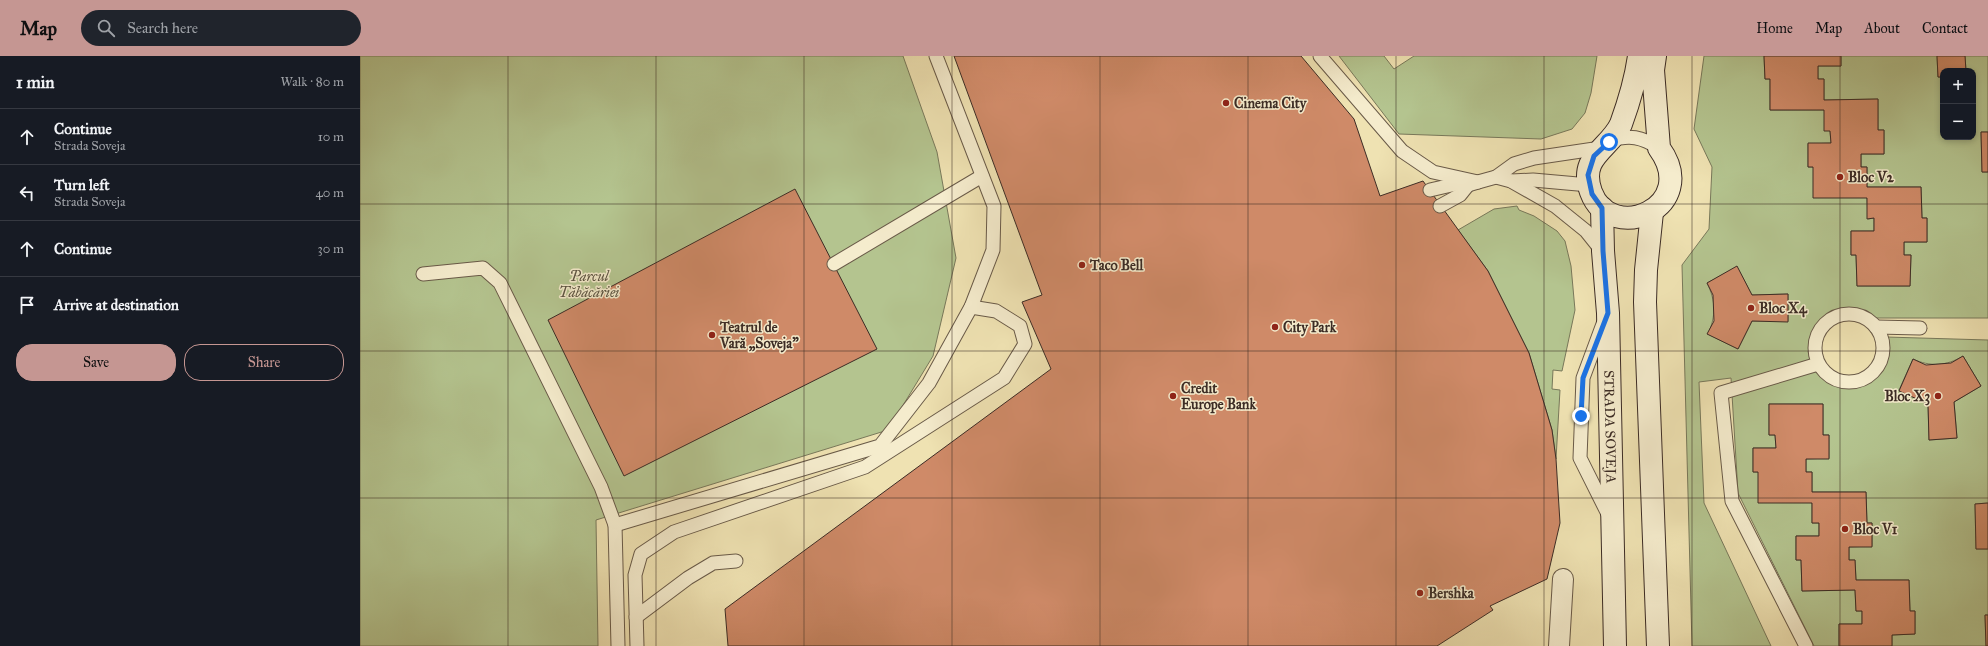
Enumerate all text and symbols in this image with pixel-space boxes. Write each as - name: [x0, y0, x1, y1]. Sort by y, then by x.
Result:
- search box: [81, 10, 361, 46]
- text: Map: [20, 17, 57, 40]
- icon: search: [95, 17, 117, 39]
- text: Search here: [127, 19, 198, 37]
- text: Home: [1756, 20, 1793, 37]
- text: Map: [1815, 20, 1842, 37]
- text: About: [1864, 20, 1900, 37]
- text: Contact: [1922, 20, 1968, 37]
- map controls: [1940, 68, 1976, 140]
- button: +: [1940, 68, 1976, 104]
- text: 1 min: [16, 72, 55, 93]
- text: Walk · 80 m: [281, 74, 344, 90]
- place label: Cinema City: [1234, 95, 1308, 113]
- marker: Cinema City: [1221, 98, 1231, 108]
- button: −: [1940, 104, 1976, 140]
- text: Continue: [54, 120, 112, 138]
- icon: ahead: [16, 126, 38, 148]
- text: 10 m: [318, 129, 344, 145]
- route start: [1600, 133, 1618, 151]
- text: Strada Soveja: [54, 138, 125, 154]
- place label: Bloc V2: [1848, 169, 1895, 186]
- marker: Bloc V2: [1835, 172, 1845, 182]
- text: Turn left: [54, 176, 110, 194]
- icon: left: [16, 182, 38, 204]
- text: 40 m: [315, 185, 344, 201]
- text: Strada Soveja: [54, 194, 125, 210]
- icon: ahead: [16, 238, 38, 260]
- text: Continue: [54, 240, 112, 258]
- text: 30 m: [318, 241, 344, 257]
- place label: Taco Bell: [1089, 257, 1145, 274]
- marker: Taco Bell: [1077, 260, 1087, 270]
- park label: Parcul Tăbăcăriei: [559, 268, 619, 301]
- icon: arrive: [16, 294, 38, 316]
- text: Arrive at destination: [54, 296, 179, 314]
- place label: Bloc X4: [1759, 300, 1808, 318]
- marker: Bloc X4: [1746, 303, 1756, 313]
- place label: Teatrul de Vară „Soveja”: [719, 319, 799, 353]
- place label: City Park: [1283, 319, 1337, 337]
- marker: City Park: [1270, 322, 1280, 332]
- marker: Teatrul de Vară „Soveja”: [707, 330, 717, 340]
- button: Save: [16, 344, 176, 381]
- button: Share: [184, 344, 344, 381]
- street label: STRADA SOVEJA: [1600, 370, 1620, 484]
- place label: Credit Europe Bank: [1181, 380, 1256, 414]
- place label: Bloc X3: [1884, 388, 1930, 406]
- marker: Credit Europe Bank: [1168, 391, 1178, 401]
- marker: Bloc X3: [1933, 391, 1943, 401]
- route end: [1572, 407, 1590, 425]
- place label: Bloc V1: [1853, 521, 1898, 538]
- marker: Bloc V1: [1840, 524, 1850, 534]
- place label: Bershka: [1428, 585, 1475, 602]
- marker: Bershka: [1415, 588, 1425, 598]

